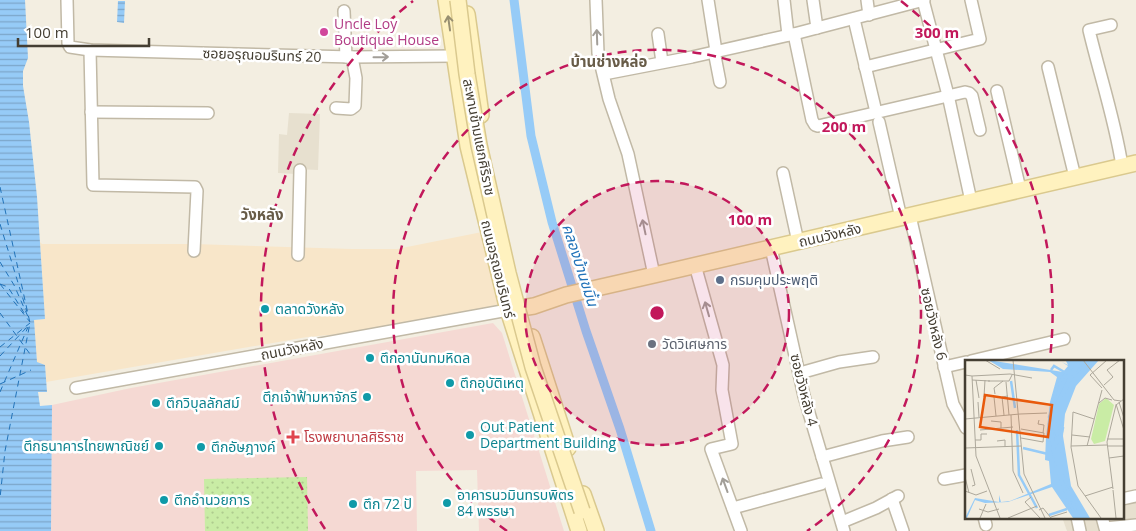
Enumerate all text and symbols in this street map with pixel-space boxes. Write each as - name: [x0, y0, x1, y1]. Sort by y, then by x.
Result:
- place label: Uncle Loy Boutique House: [334, 14, 439, 49]
- scale bar: [18, 15, 149, 47]
- one-way arrow: [444, 15, 454, 31]
- text: 100 m: [25, 22, 69, 42]
- text: 300 m: [915, 22, 959, 42]
- marker: Uncle Loy Boutique House: [318, 26, 330, 38]
- one-way arrow: [593, 30, 602, 46]
- street label: ซอยอรุณอมรินทร์ 20: [202, 43, 322, 66]
- district label: บ้านช่างหล่อ: [570, 51, 648, 71]
- one-way arrow: [372, 52, 388, 61]
- street label: สะพานข้ามแยกศิริราช: [459, 77, 500, 197]
- text: 200 m: [822, 116, 866, 136]
- district label: วังหลัง: [240, 204, 284, 224]
- text: 100 m: [728, 209, 772, 229]
- street label: ถนนอรุณอมรินทร์: [477, 218, 520, 321]
- street label: ถนนวังหลัง: [797, 218, 863, 251]
- one-way arrow: [638, 219, 648, 235]
- water label: คลองบ้านขมิ้น: [558, 221, 604, 309]
- place label: กรมคุมประพฤติ: [730, 270, 818, 289]
- marker: กรมคุมประพฤติ: [714, 274, 726, 286]
- street label: ซอยวังหลัง 6: [917, 286, 952, 362]
- place label: ตลาดวังหลัง: [275, 299, 344, 318]
- one-way arrow: [702, 301, 712, 317]
- marker: ตลาดวังหลัง: [259, 303, 271, 315]
- centre of rings: [648, 304, 666, 322]
- street label: ถนนวังหลัง: [259, 333, 325, 364]
- place label: วัดวิเศษการ: [662, 334, 727, 353]
- marker: วัดวิเศษการ: [646, 338, 658, 350]
- place label: ตึกอานันทมหิดล: [380, 348, 470, 367]
- marker: ตึกอานันทมหิดล: [364, 352, 376, 364]
- street label: ซอยวังหลัง 4: [786, 352, 823, 428]
- inset map: [965, 360, 1124, 518]
- place label: ตึกอุบัติเหตุ: [460, 373, 524, 392]
- marker: ตึกอุบัติเหตุ: [444, 377, 456, 389]
- place label: ตึกเจ้าฟ้ามหาจักรี: [262, 387, 357, 406]
- marker: ตึกเจ้าฟ้ามหาจักรี: [361, 391, 373, 403]
- place label: ตึกวิบุลลักสม์: [166, 393, 240, 412]
- marker: ตึกวิบุลลักสม์: [150, 397, 162, 409]
- place label: Out Patient Department Building: [480, 417, 616, 452]
- place label: โรงพยาบาลศิริราช: [304, 427, 404, 446]
- marker: Out Patient Department Building: [464, 429, 476, 441]
- marker: โรงพยาบาลศิริราช: [286, 430, 300, 444]
- place label: ตึกธนาคารไทยพาณิชย์: [23, 436, 149, 455]
- place label: ตึกอัษฎางค์: [211, 437, 276, 456]
- marker: ตึกธนาคารไทยพาณิชย์: [153, 440, 165, 452]
- marker: ตึกอัษฎางค์: [195, 441, 207, 453]
- one-way arrow: [720, 478, 729, 493]
- place label: อาคารนวมินทรบพิตร 84 พรรษา: [457, 485, 574, 520]
- place label: ตึกอำนวยการ: [174, 490, 250, 509]
- marker: ตึกอำนวยการ: [158, 494, 170, 506]
- place label: ตึก 72 ปั: [363, 494, 412, 513]
- marker: อาคารนวมินทรบพิตร 84 พรรษา: [441, 497, 453, 509]
- marker: ตึก 72 ปั: [347, 498, 359, 510]

